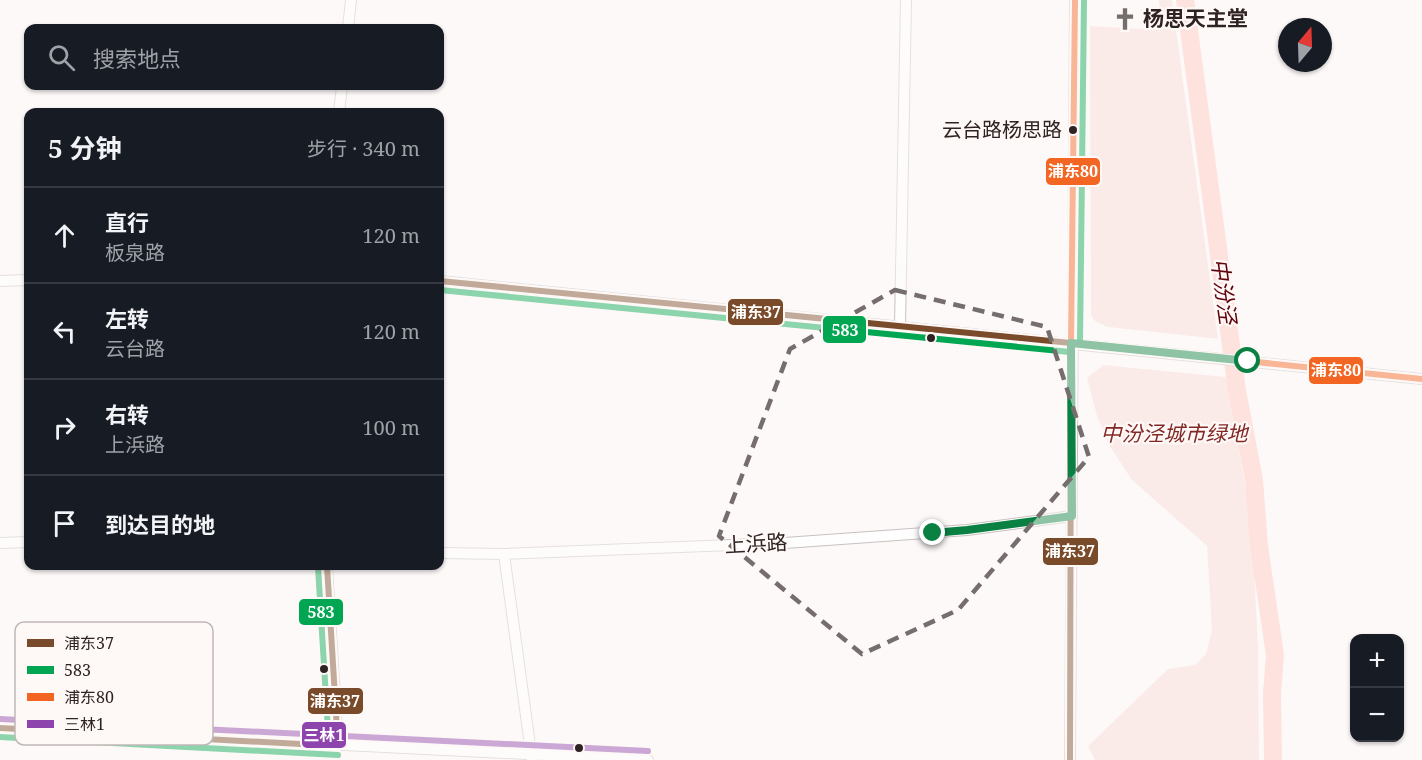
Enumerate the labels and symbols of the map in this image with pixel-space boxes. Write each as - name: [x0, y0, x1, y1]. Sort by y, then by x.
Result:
- place label: 杨思天主堂: [1143, 4, 1248, 32]
- church icon: 杨思天主堂: [1112, 6, 1138, 32]
- north arrow: [1278, 18, 1332, 72]
- place label: 云台路杨思路: [942, 116, 1062, 143]
- marker: 云台路杨思路: [1067, 124, 1079, 136]
- line badge: 浦东80: [1045, 157, 1101, 186]
- text: 浦东80: [1048, 160, 1098, 182]
- water label: 中汾泾: [1206, 256, 1245, 328]
- line badge: 浦东37: [727, 298, 784, 326]
- text: 浦东37: [731, 301, 781, 323]
- line badge: 583: [822, 315, 867, 344]
- text: 583: [831, 319, 859, 341]
- unlabelled marker: [925, 332, 937, 344]
- route start: [1234, 347, 1260, 373]
- line badge: 浦东80: [1308, 356, 1364, 385]
- text: 浦东80: [1311, 359, 1361, 381]
- park label: 中汾泾城市绿地: [1101, 419, 1249, 447]
- route end: [919, 519, 945, 545]
- street label: 上浜路: [724, 527, 788, 559]
- line badge: 浦东37: [1042, 537, 1099, 566]
- text: 浦东37: [1045, 540, 1095, 562]
- line badge: 583: [298, 598, 344, 626]
- text: 583: [307, 601, 335, 623]
- legend: [15, 622, 213, 745]
- text: 浦东37: [64, 632, 114, 654]
- text: 583: [64, 659, 91, 681]
- unlabelled marker: [318, 663, 330, 675]
- text: 浦东80: [64, 686, 114, 708]
- line badge: 浦东37: [307, 687, 364, 715]
- text: 浦东37: [310, 690, 360, 712]
- text: 三林1: [64, 713, 105, 735]
- line badge: 三林1: [301, 721, 347, 749]
- text: 三林1: [303, 724, 345, 746]
- unlabelled marker: [573, 742, 585, 754]

